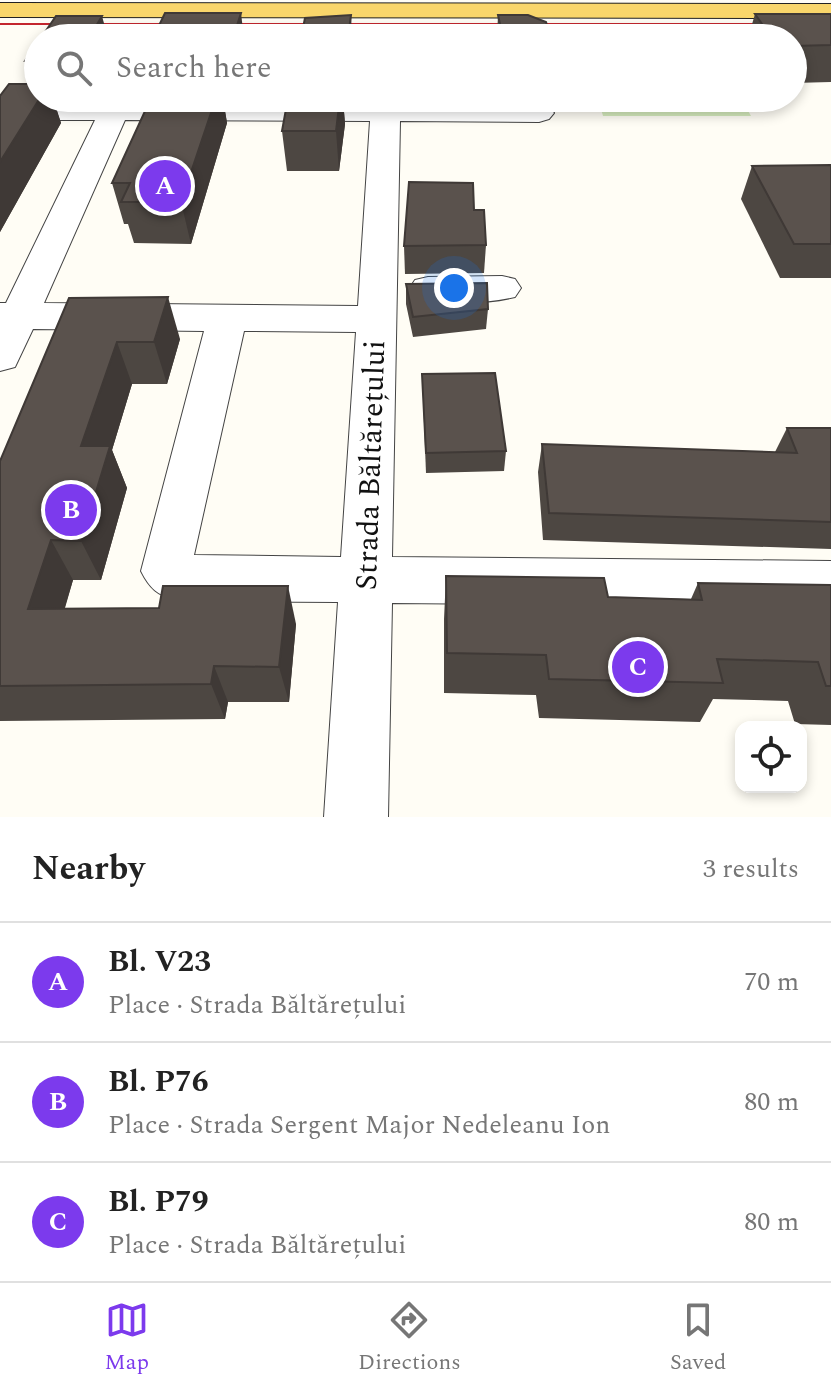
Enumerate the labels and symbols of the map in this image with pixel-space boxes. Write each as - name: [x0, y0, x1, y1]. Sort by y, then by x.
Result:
- pin: A: [139, 156, 191, 216]
- your location: [434, 268, 474, 308]
- street label: Strada Băltărețului: [344, 339, 398, 591]
- pin: B: [45, 480, 97, 540]
- pin: C: [612, 637, 664, 697]

